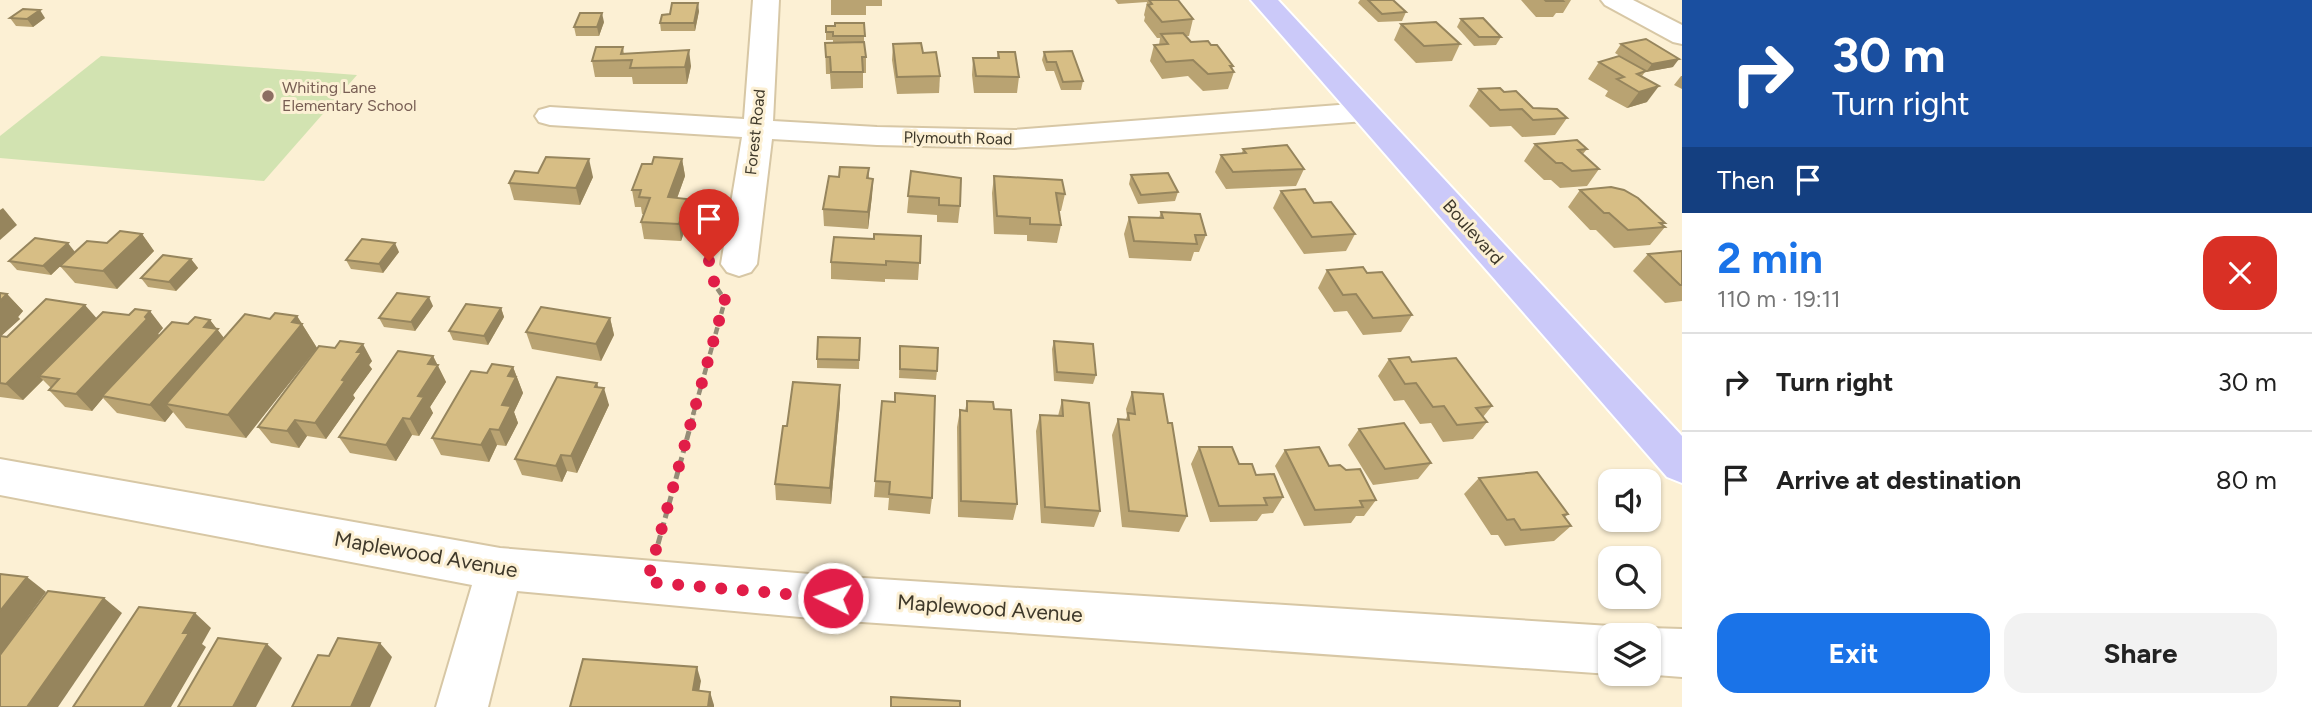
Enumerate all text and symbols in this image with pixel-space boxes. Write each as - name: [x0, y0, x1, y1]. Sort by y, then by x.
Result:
- text: 30 m: [1832, 25, 1945, 84]
- icon: right: [1717, 28, 1808, 119]
- place label: Whiting Lane Elementary School: [282, 78, 416, 115]
- text: Turn right: [1832, 85, 1970, 123]
- marker: Whiting Lane Elementary School: [260, 88, 276, 104]
- street label: Forest Road: [741, 88, 769, 176]
- street label: Plymouth Road: [903, 128, 1013, 148]
- icon: arrive: [1789, 161, 1827, 199]
- text: Then: [1717, 164, 1775, 196]
- pin: [679, 189, 739, 261]
- street label: Boulevard: [1438, 195, 1508, 269]
- icon: arrive: [690, 200, 728, 238]
- text: 2 min: [1717, 233, 1823, 284]
- button: close: [2203, 236, 2277, 310]
- text: 110 m · 19:11: [1717, 285, 1841, 313]
- icon: right: [1717, 363, 1755, 401]
- text: Turn right: [1776, 366, 1893, 398]
- text: 30 m: [2218, 366, 2277, 398]
- icon: arrive: [1717, 461, 1755, 499]
- text: Arrive at destination: [1776, 464, 2021, 496]
- text: 80 m: [2216, 464, 2277, 496]
- map controls: [1598, 469, 1661, 686]
- button: sound: [1598, 469, 1661, 532]
- street label: Maplewood Avenue: [332, 526, 520, 582]
- button: search: [1598, 546, 1661, 609]
- position arrow: [796, 561, 870, 635]
- street label: Maplewood Avenue: [896, 589, 1084, 627]
- button: Exit: [1717, 613, 1990, 693]
- button: Share: [2004, 613, 2277, 693]
- button: layers: [1598, 623, 1661, 686]

